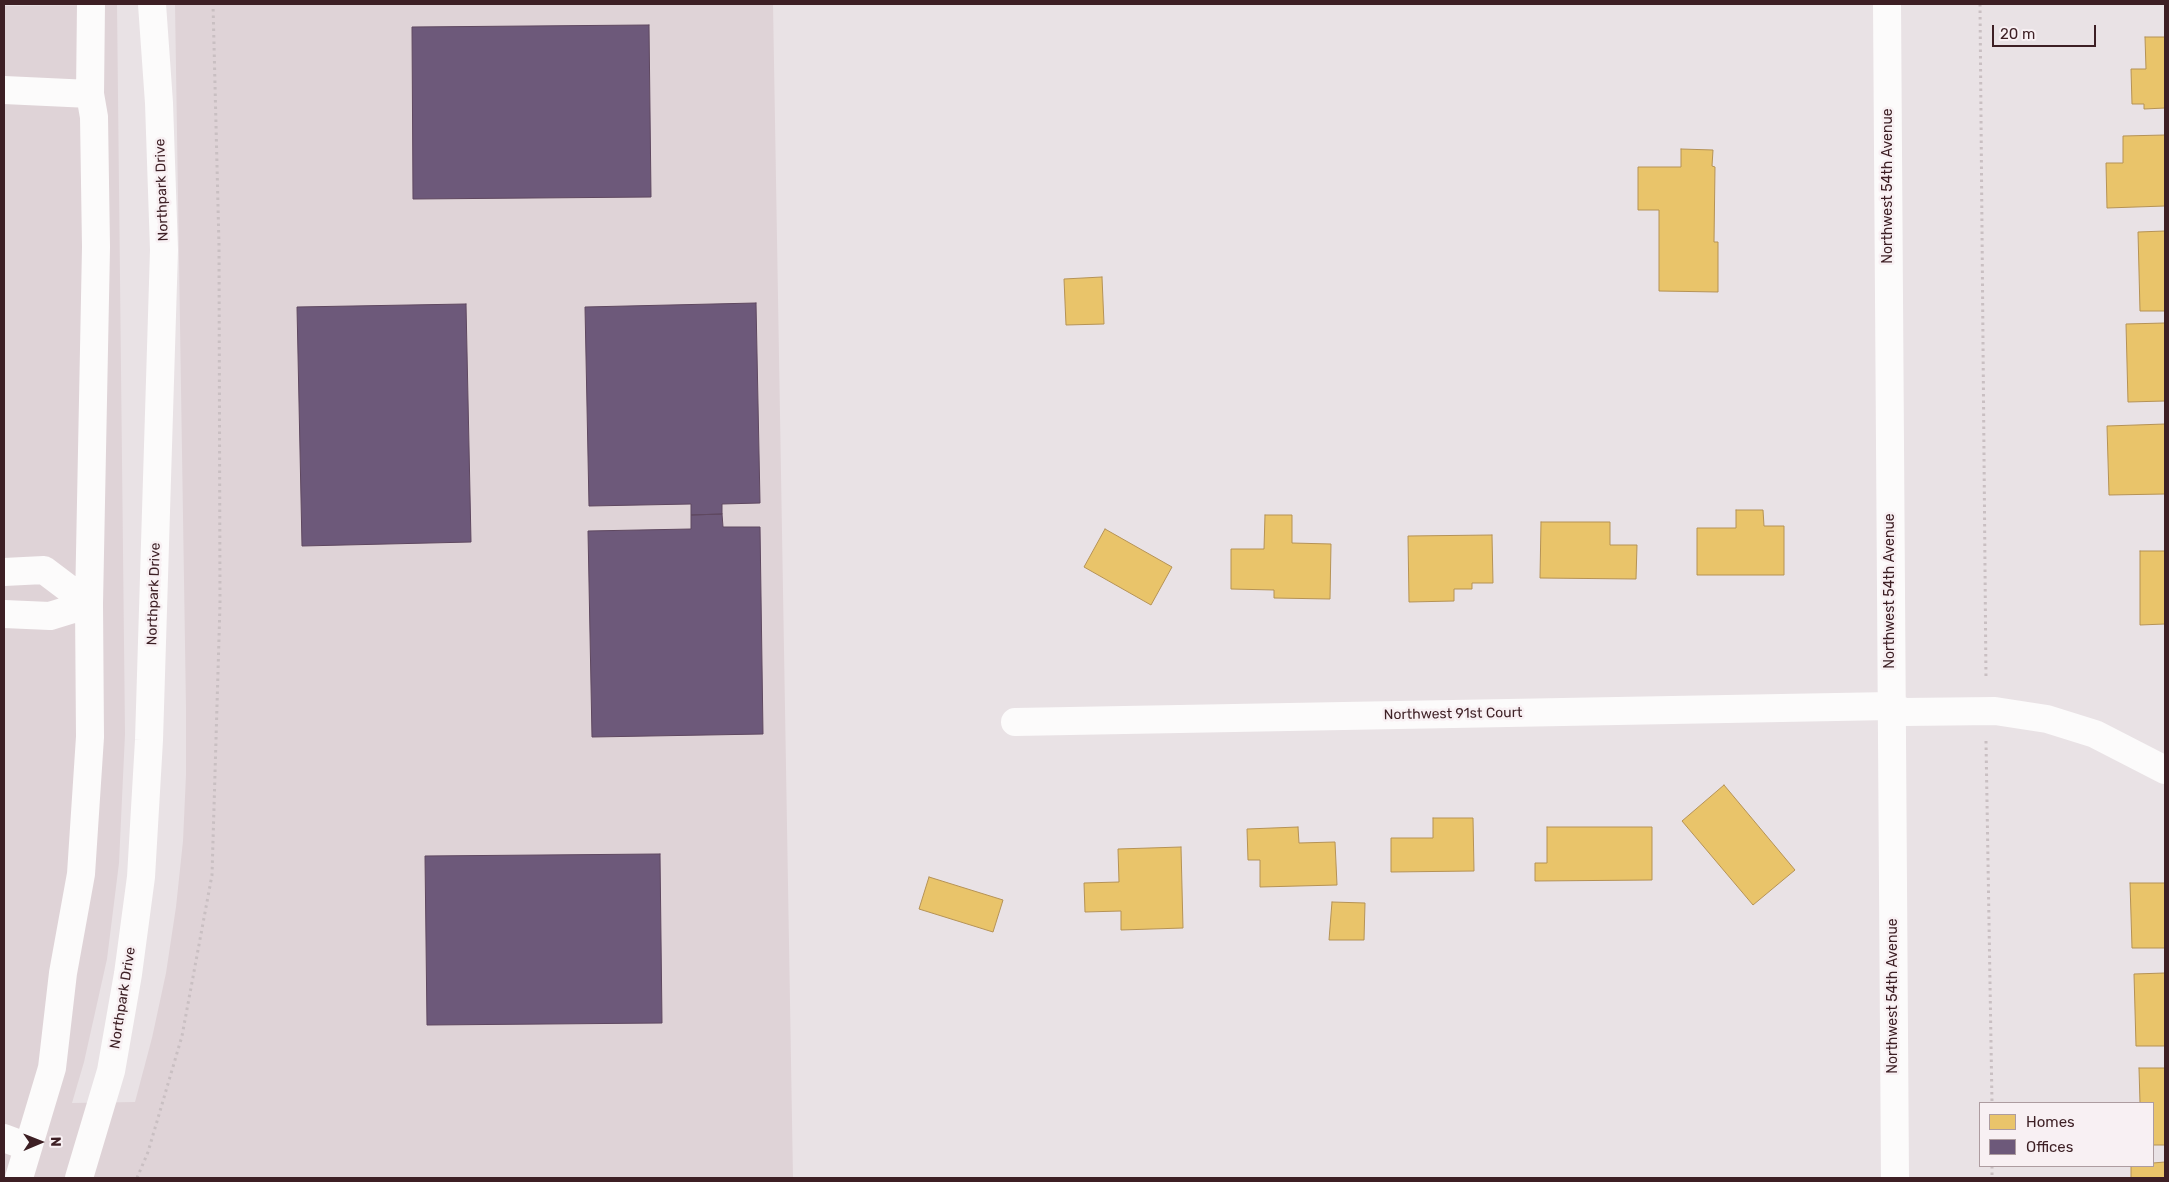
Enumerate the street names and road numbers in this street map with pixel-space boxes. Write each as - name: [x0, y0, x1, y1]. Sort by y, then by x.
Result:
- street label: Northwest 54th Avenue: [1880, 108, 1896, 264]
- street label: Northpark Drive: [152, 138, 172, 242]
- street label: Northwest 54th Avenue: [1882, 513, 1898, 669]
- street label: Northpark Drive: [144, 542, 164, 646]
- street label: Northwest 91st Court: [1383, 704, 1523, 724]
- street label: Northwest 54th Avenue: [1885, 918, 1901, 1074]
- street label: Northpark Drive: [107, 946, 139, 1050]

